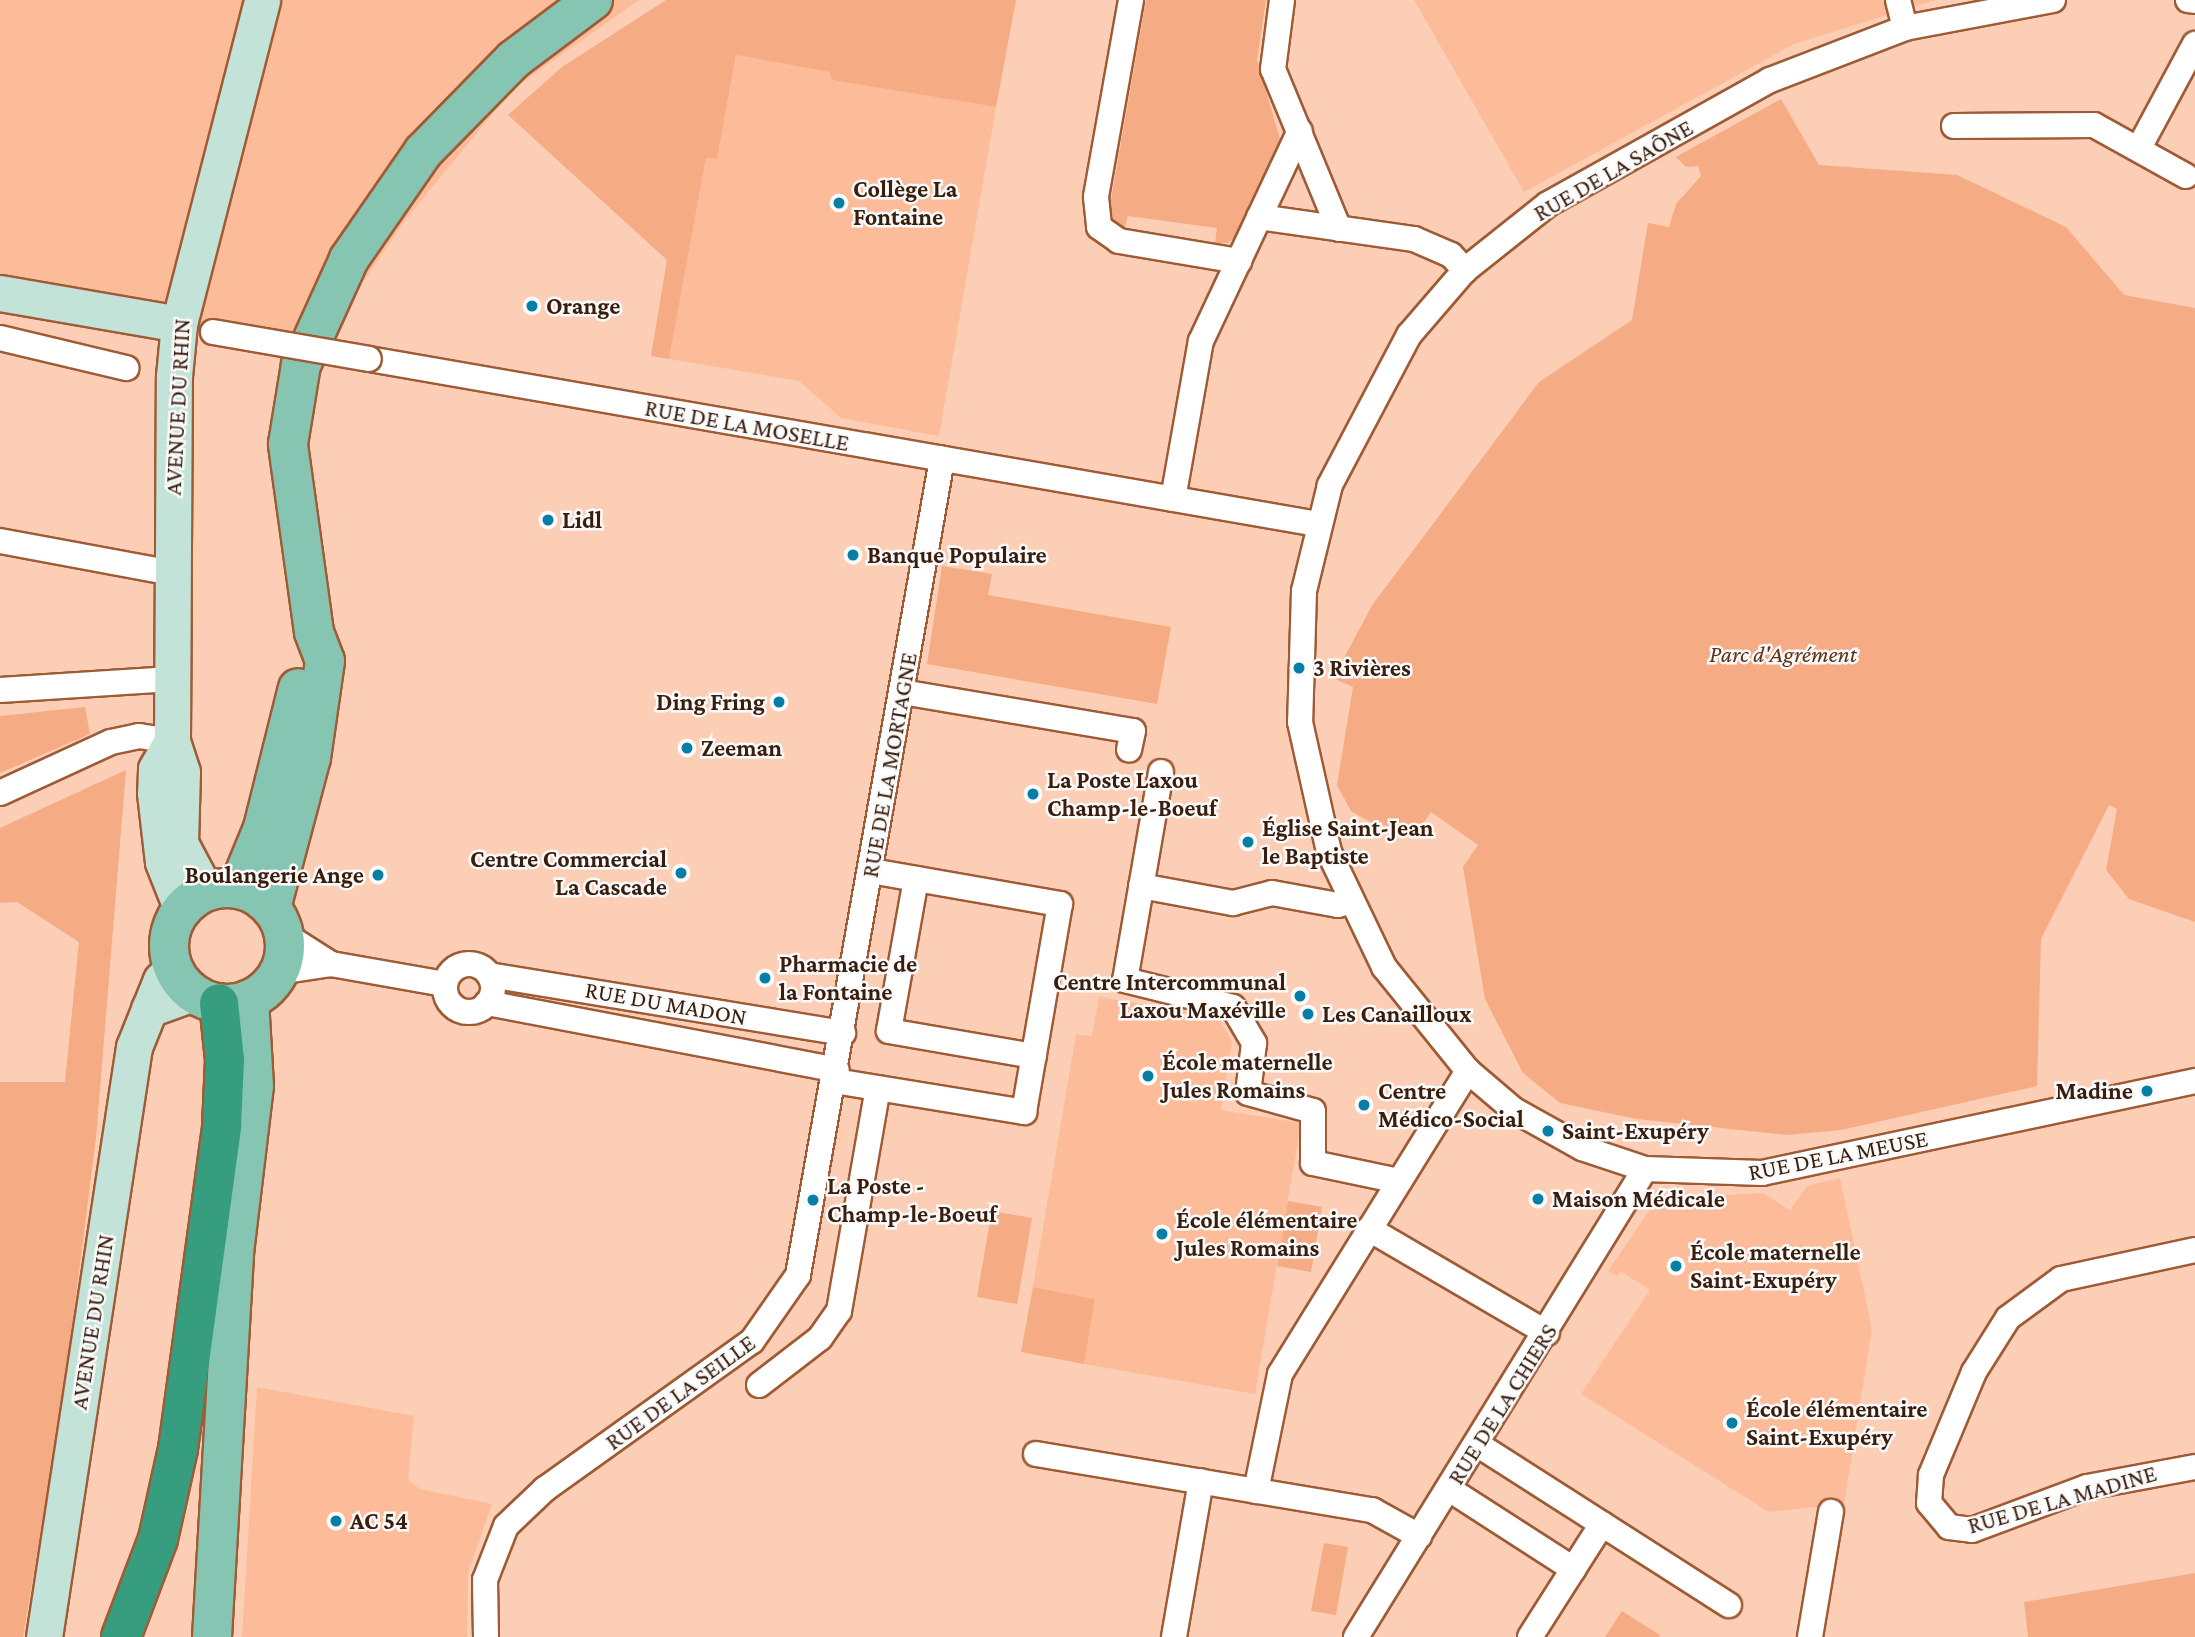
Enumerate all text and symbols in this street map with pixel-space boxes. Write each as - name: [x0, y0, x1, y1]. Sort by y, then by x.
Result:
- street label: RUE DE LA SAÔNE: [1528, 113, 1698, 227]
- place label: Collège La Fontaine: [853, 175, 957, 231]
- marker: Collège La Fontaine: [831, 195, 847, 211]
- place label: Orange: [546, 292, 620, 320]
- marker: Orange: [524, 298, 540, 314]
- street label: AVENUE DU RHIN: [158, 318, 196, 496]
- street label: RUE DE LA MOSELLE: [643, 393, 851, 457]
- place label: Lidl: [562, 506, 602, 534]
- marker: Lidl: [540, 512, 556, 528]
- place label: Banque Populaire: [867, 541, 1047, 569]
- marker: Banque Populaire: [845, 547, 861, 563]
- park label: Parc d'Agrément: [1709, 640, 1857, 668]
- street label: RUE DE LA MORTAGNE: [855, 650, 923, 880]
- place label: 3 Rivières: [1313, 654, 1411, 682]
- marker: 3 Rivières: [1291, 660, 1307, 676]
- place label: Ding Fring: [656, 688, 765, 716]
- marker: Ding Fring: [771, 694, 787, 710]
- place label: Zeeman: [701, 734, 782, 762]
- marker: Zeeman: [679, 740, 695, 756]
- place label: La Poste Laxou Champ-le-Boeuf: [1047, 766, 1217, 822]
- marker: La Poste Laxou Champ-le-Boeuf: [1025, 786, 1041, 802]
- place label: Église Saint-Jean le Baptiste: [1262, 814, 1434, 870]
- marker: Église Saint-Jean le Baptiste: [1240, 834, 1256, 850]
- place label: Centre Commercial La Cascade: [470, 845, 667, 901]
- place label: Boulangerie Ange: [185, 861, 364, 889]
- marker: Centre Commercial La Cascade: [673, 865, 689, 881]
- marker: Boulangerie Ange: [370, 867, 386, 883]
- place label: Pharmacie de la Fontaine: [779, 950, 917, 1006]
- place label: Centre Intercommunal Laxou Maxéville: [1053, 968, 1286, 1024]
- marker: Pharmacie de la Fontaine: [757, 970, 773, 986]
- street label: RUE DU MADON: [583, 975, 749, 1031]
- marker: Centre Intercommunal Laxou Maxéville: [1292, 988, 1308, 1004]
- place label: Les Canailloux: [1322, 1000, 1471, 1028]
- marker: Les Canailloux: [1300, 1006, 1316, 1022]
- place label: École maternelle Jules Romains: [1162, 1048, 1333, 1104]
- marker: École maternelle Jules Romains: [1140, 1068, 1156, 1084]
- place label: Centre Médico-Social: [1378, 1077, 1524, 1133]
- place label: Madine: [2055, 1077, 2133, 1105]
- marker: Madine: [2139, 1083, 2155, 1099]
- marker: Centre Médico-Social: [1356, 1097, 1372, 1113]
- place label: Saint-Exupéry: [1562, 1117, 1709, 1145]
- marker: Saint-Exupéry: [1540, 1123, 1556, 1139]
- street label: RUE DE LA MEUSE: [1746, 1123, 1930, 1187]
- place label: La Poste - Champ-le-Boeuf: [827, 1172, 997, 1228]
- place label: Maison Médicale: [1552, 1185, 1725, 1213]
- marker: Maison Médicale: [1530, 1191, 1546, 1207]
- marker: La Poste - Champ-le-Boeuf: [805, 1192, 821, 1208]
- place label: École élémentaire Jules Romains: [1176, 1206, 1357, 1262]
- marker: École élémentaire Jules Romains: [1154, 1226, 1170, 1242]
- street label: AVENUE DU RHIN: [64, 1232, 120, 1412]
- place label: École maternelle Saint-Exupéry: [1690, 1238, 1861, 1294]
- marker: École maternelle Saint-Exupéry: [1668, 1258, 1684, 1274]
- street label: RUE DE LA CHIERS: [1441, 1318, 1563, 1490]
- street label: RUE DE LA SEILLE: [599, 1328, 761, 1456]
- place label: École élémentaire Saint-Exupéry: [1746, 1395, 1927, 1451]
- marker: École élémentaire Saint-Exupéry: [1724, 1415, 1740, 1431]
- street label: RUE DE LA MADINE: [1964, 1458, 2160, 1540]
- place label: AC 54: [350, 1507, 408, 1535]
- marker: AC 54: [328, 1513, 344, 1529]

